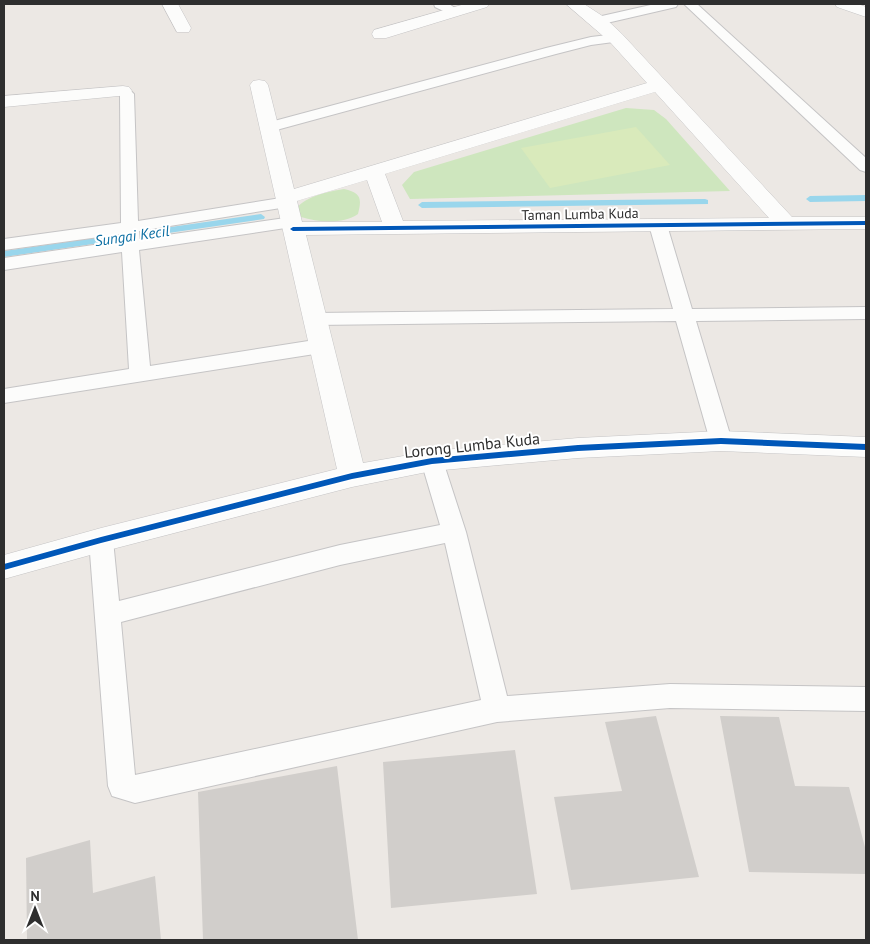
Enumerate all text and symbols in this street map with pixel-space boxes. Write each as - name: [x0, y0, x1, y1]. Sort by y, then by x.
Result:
- street label: Taman Lumba Kuda: [521, 204, 639, 224]
- water label: Sungai Kecil: [93, 221, 171, 250]
- street label: Lorong Lumba Kuda: [403, 428, 541, 462]
- north arrow: [10, 884, 60, 934]
- text: N: [30, 887, 40, 905]

